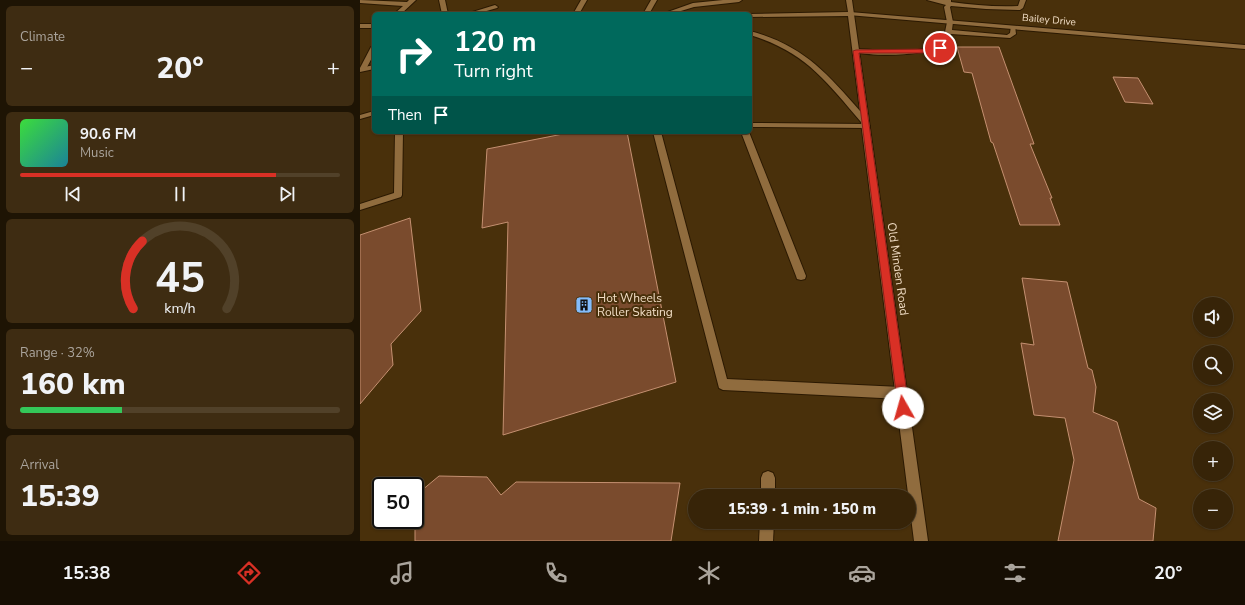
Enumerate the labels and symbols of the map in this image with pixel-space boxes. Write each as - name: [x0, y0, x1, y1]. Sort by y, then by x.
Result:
- street label: Bailey Drive: [1022, 11, 1076, 29]
- pin: [923, 31, 957, 65]
- street label: Old Minden Road: [884, 221, 912, 317]
- place label: Hot Wheels Roller Skating: [597, 290, 673, 320]
- building icon: Hot Wheels Roller Skating: [574, 295, 594, 315]
- position arrow: [882, 387, 924, 429]
- speed limit sign: 50: [372, 477, 424, 529]

